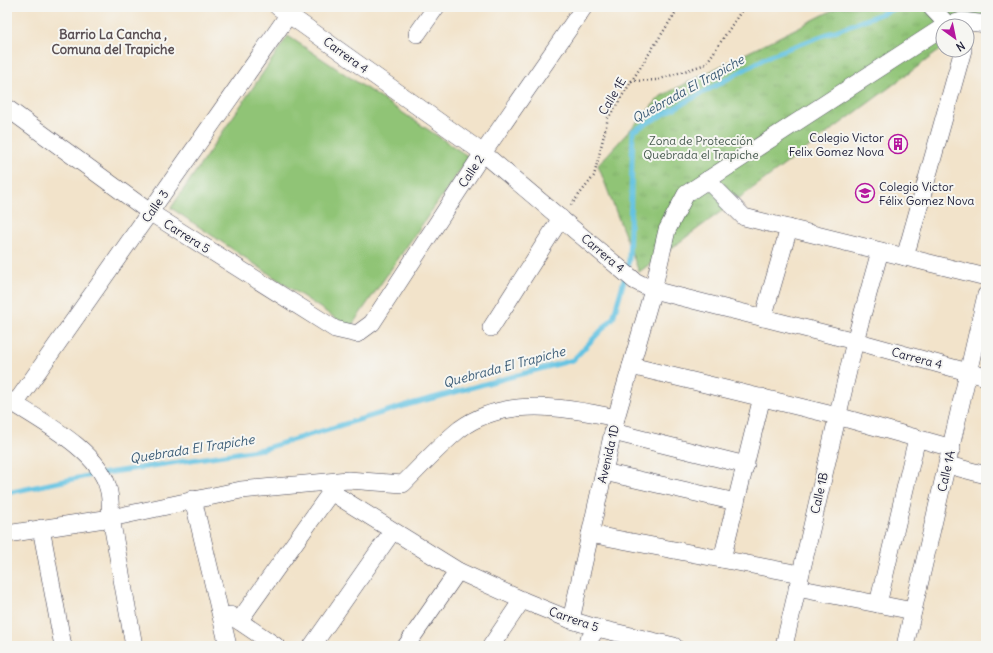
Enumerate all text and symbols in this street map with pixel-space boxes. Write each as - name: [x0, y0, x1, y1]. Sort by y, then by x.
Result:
- north arrow: [935, 18, 975, 58]
- district label: Barrio La Cancha , Comuna del Trapiche: [51, 26, 175, 58]
- street label: Carrera 4: [321, 34, 371, 76]
- text: N: [953, 38, 967, 54]
- water label: Quebrada El Trapiche: [629, 51, 748, 127]
- street label: Calle 1E: [595, 74, 629, 118]
- place label: Colegio Victor Felix Gomez Nova: [789, 130, 884, 159]
- park label: Zona de Protección Quebrada el Trapiche: [643, 133, 759, 162]
- building icon: Colegio Victor Felix Gomez Nova: [887, 133, 909, 155]
- street label: Calle 2: [455, 151, 487, 190]
- place label: Colegio Victor Félix Gomez Nova: [879, 179, 974, 208]
- school or university icon: Colegio Victor Félix Gomez Nova: [854, 182, 876, 204]
- street label: Calle 3: [138, 187, 172, 225]
- street label: Carrera 5: [161, 216, 213, 256]
- street label: Carrera 4: [578, 231, 628, 275]
- water label: Quebrada El Trapiche: [441, 342, 568, 391]
- street label: Carrera 4: [890, 344, 944, 372]
- street label: Avenida 1D: [594, 423, 622, 485]
- water label: Quebrada El Trapiche: [129, 431, 256, 467]
- street label: Calle 1A: [934, 449, 958, 493]
- street label: Calle 1B: [807, 471, 831, 515]
- street label: Carrera 5: [547, 603, 601, 635]

